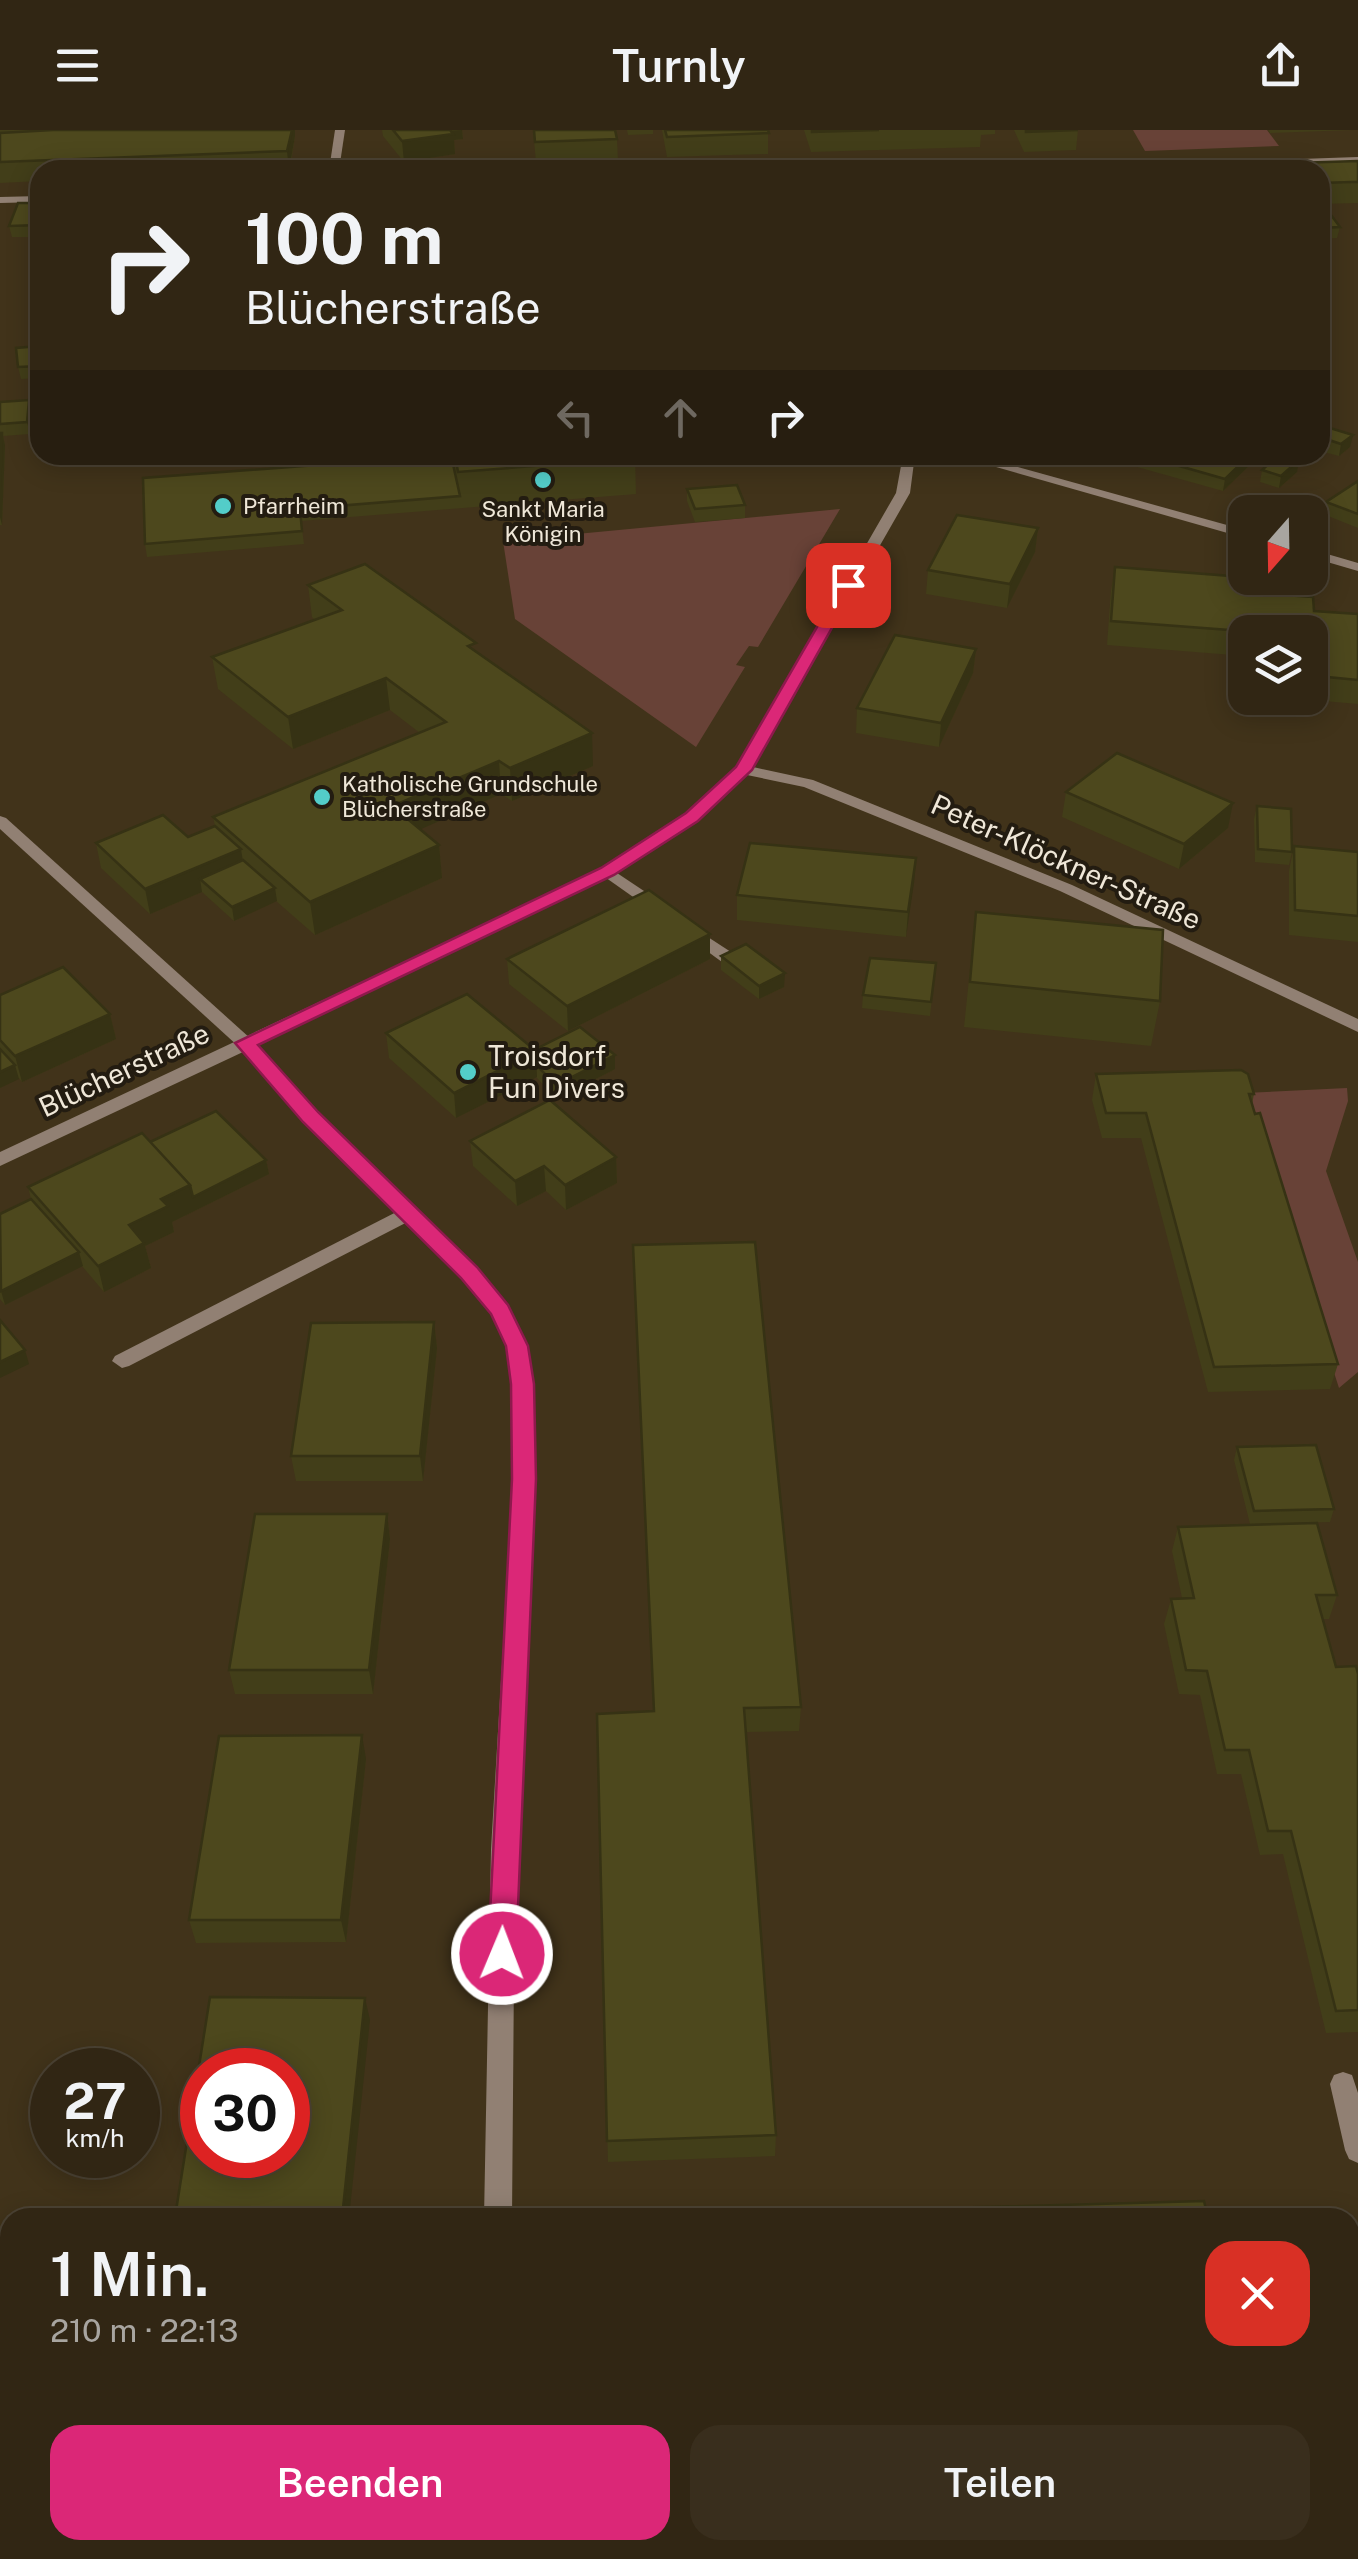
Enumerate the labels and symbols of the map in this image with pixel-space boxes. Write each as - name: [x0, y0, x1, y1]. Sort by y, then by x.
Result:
- marker: Sankt Maria Königin: [532, 469, 554, 491]
- place label: Pfarrheim: [243, 493, 345, 519]
- marker: Pfarrheim: [212, 495, 234, 517]
- north arrow: [1228, 495, 1328, 595]
- place label: Sankt Maria Königin: [481, 496, 605, 547]
- pin: [806, 543, 891, 628]
- place label: Katholische Grundschule Blücherstraße: [342, 771, 598, 822]
- marker: Katholische Grundschule Blücherstraße: [311, 786, 333, 808]
- street label: Peter-Klöckner-Straße: [926, 787, 1206, 936]
- street label: Blücherstraße: [33, 1016, 214, 1123]
- place label: Troisdorf Fun Divers: [488, 1039, 625, 1104]
- marker: Troisdorf Fun Divers: [457, 1061, 479, 1083]
- position arrow: [450, 1902, 554, 2006]
- speed limit sign: 30: [180, 2048, 310, 2178]

